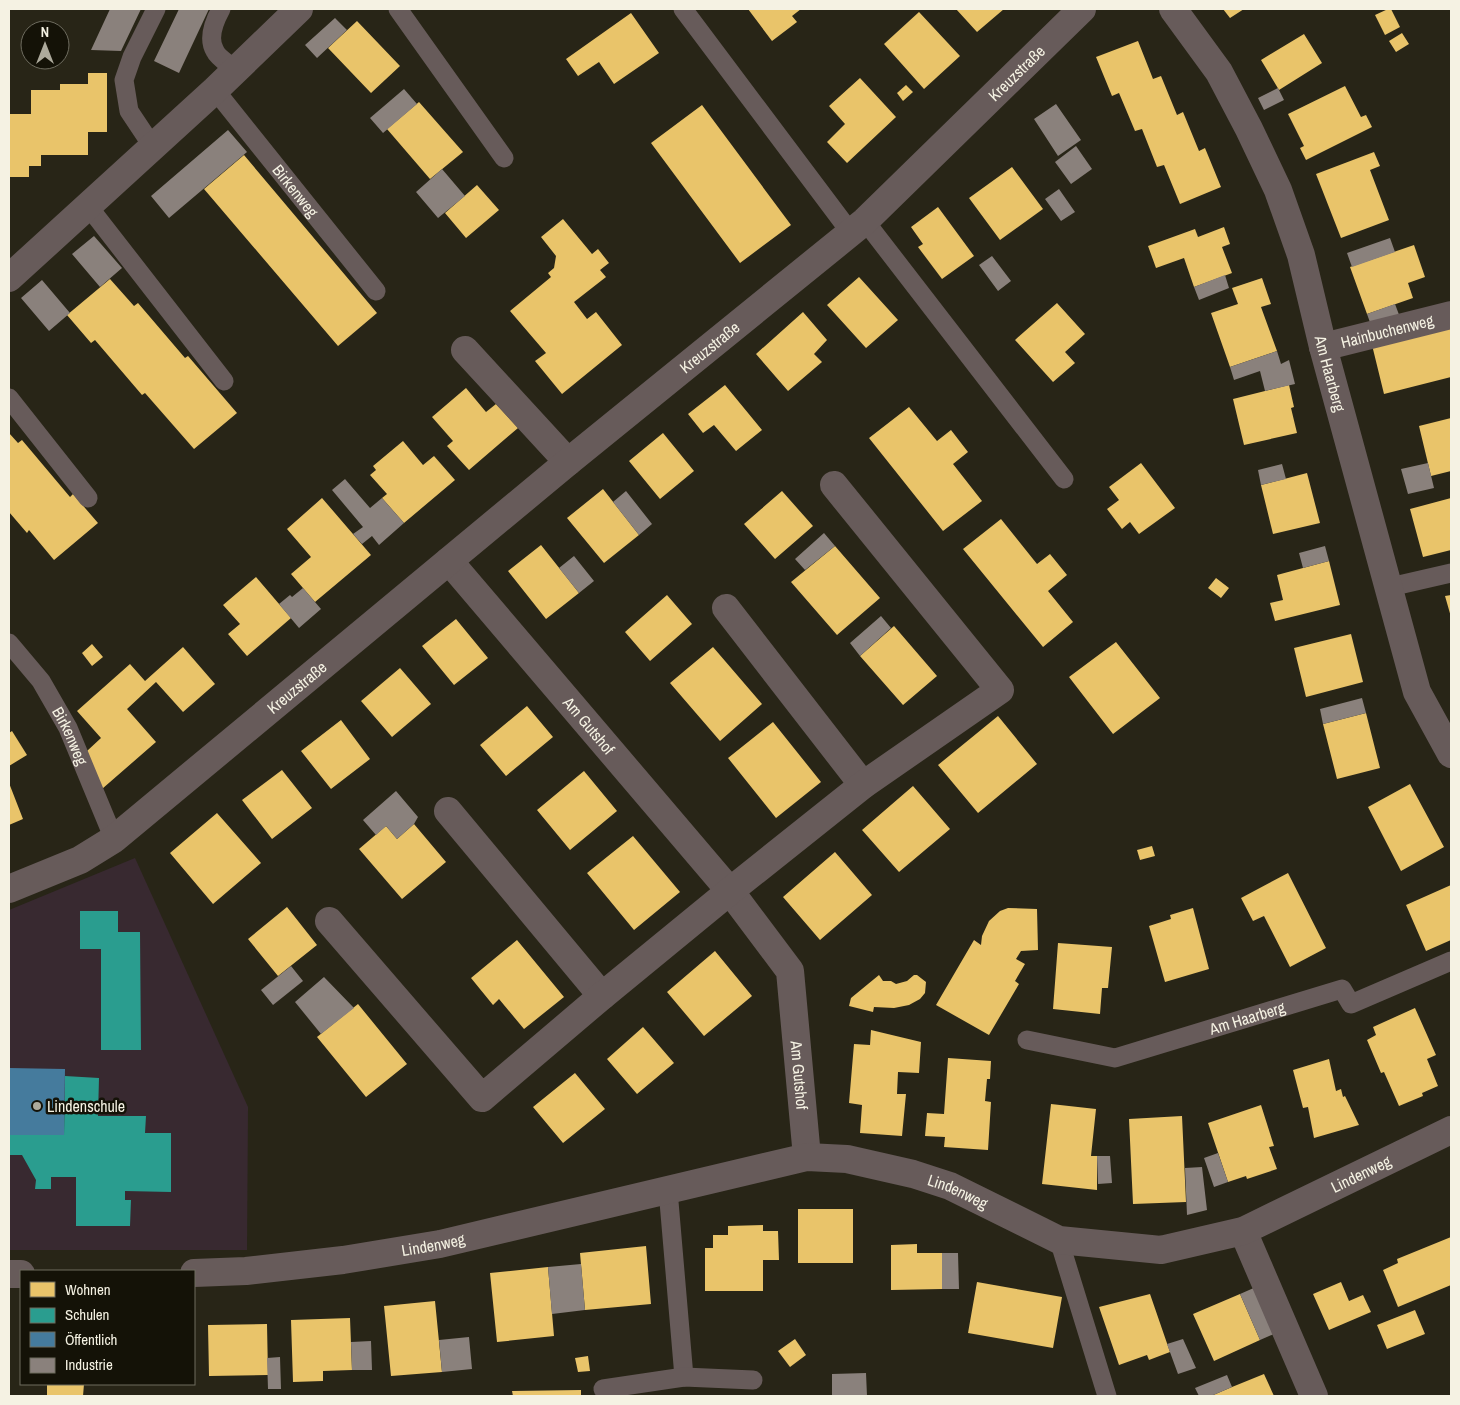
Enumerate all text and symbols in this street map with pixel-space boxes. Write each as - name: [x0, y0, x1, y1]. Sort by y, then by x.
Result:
- north arrow: [20, 20, 70, 70]
- text: N: [41, 23, 49, 41]
- street label: Kreuzstraße: [983, 40, 1050, 106]
- street label: Birkenweg: [268, 160, 324, 222]
- street label: Hainbuchenweg: [1338, 309, 1436, 353]
- street label: Kreuzstraße: [675, 316, 744, 378]
- street label: Am Haarberg: [1309, 332, 1351, 415]
- street label: Kreuzstraße: [262, 656, 331, 719]
- street label: Am Gutshof: [558, 691, 620, 759]
- street label: Birkenweg: [47, 703, 93, 769]
- street label: Am Haarberg: [1206, 996, 1288, 1040]
- street label: Am Gutshof: [785, 1039, 814, 1111]
- place label: Lindenschule: [47, 1095, 125, 1117]
- marker: Lindenschule: [31, 1100, 43, 1112]
- street label: Lindenweg: [1327, 1150, 1395, 1198]
- street label: Lindenweg: [925, 1168, 993, 1215]
- street label: Lindenweg: [400, 1227, 468, 1261]
- legend: [20, 1270, 195, 1385]
- text: Wohnen: [65, 1279, 111, 1300]
- text: Schulen: [65, 1304, 109, 1325]
- text: Öffentlich: [65, 1329, 117, 1350]
- text: Industrie: [65, 1354, 113, 1375]

